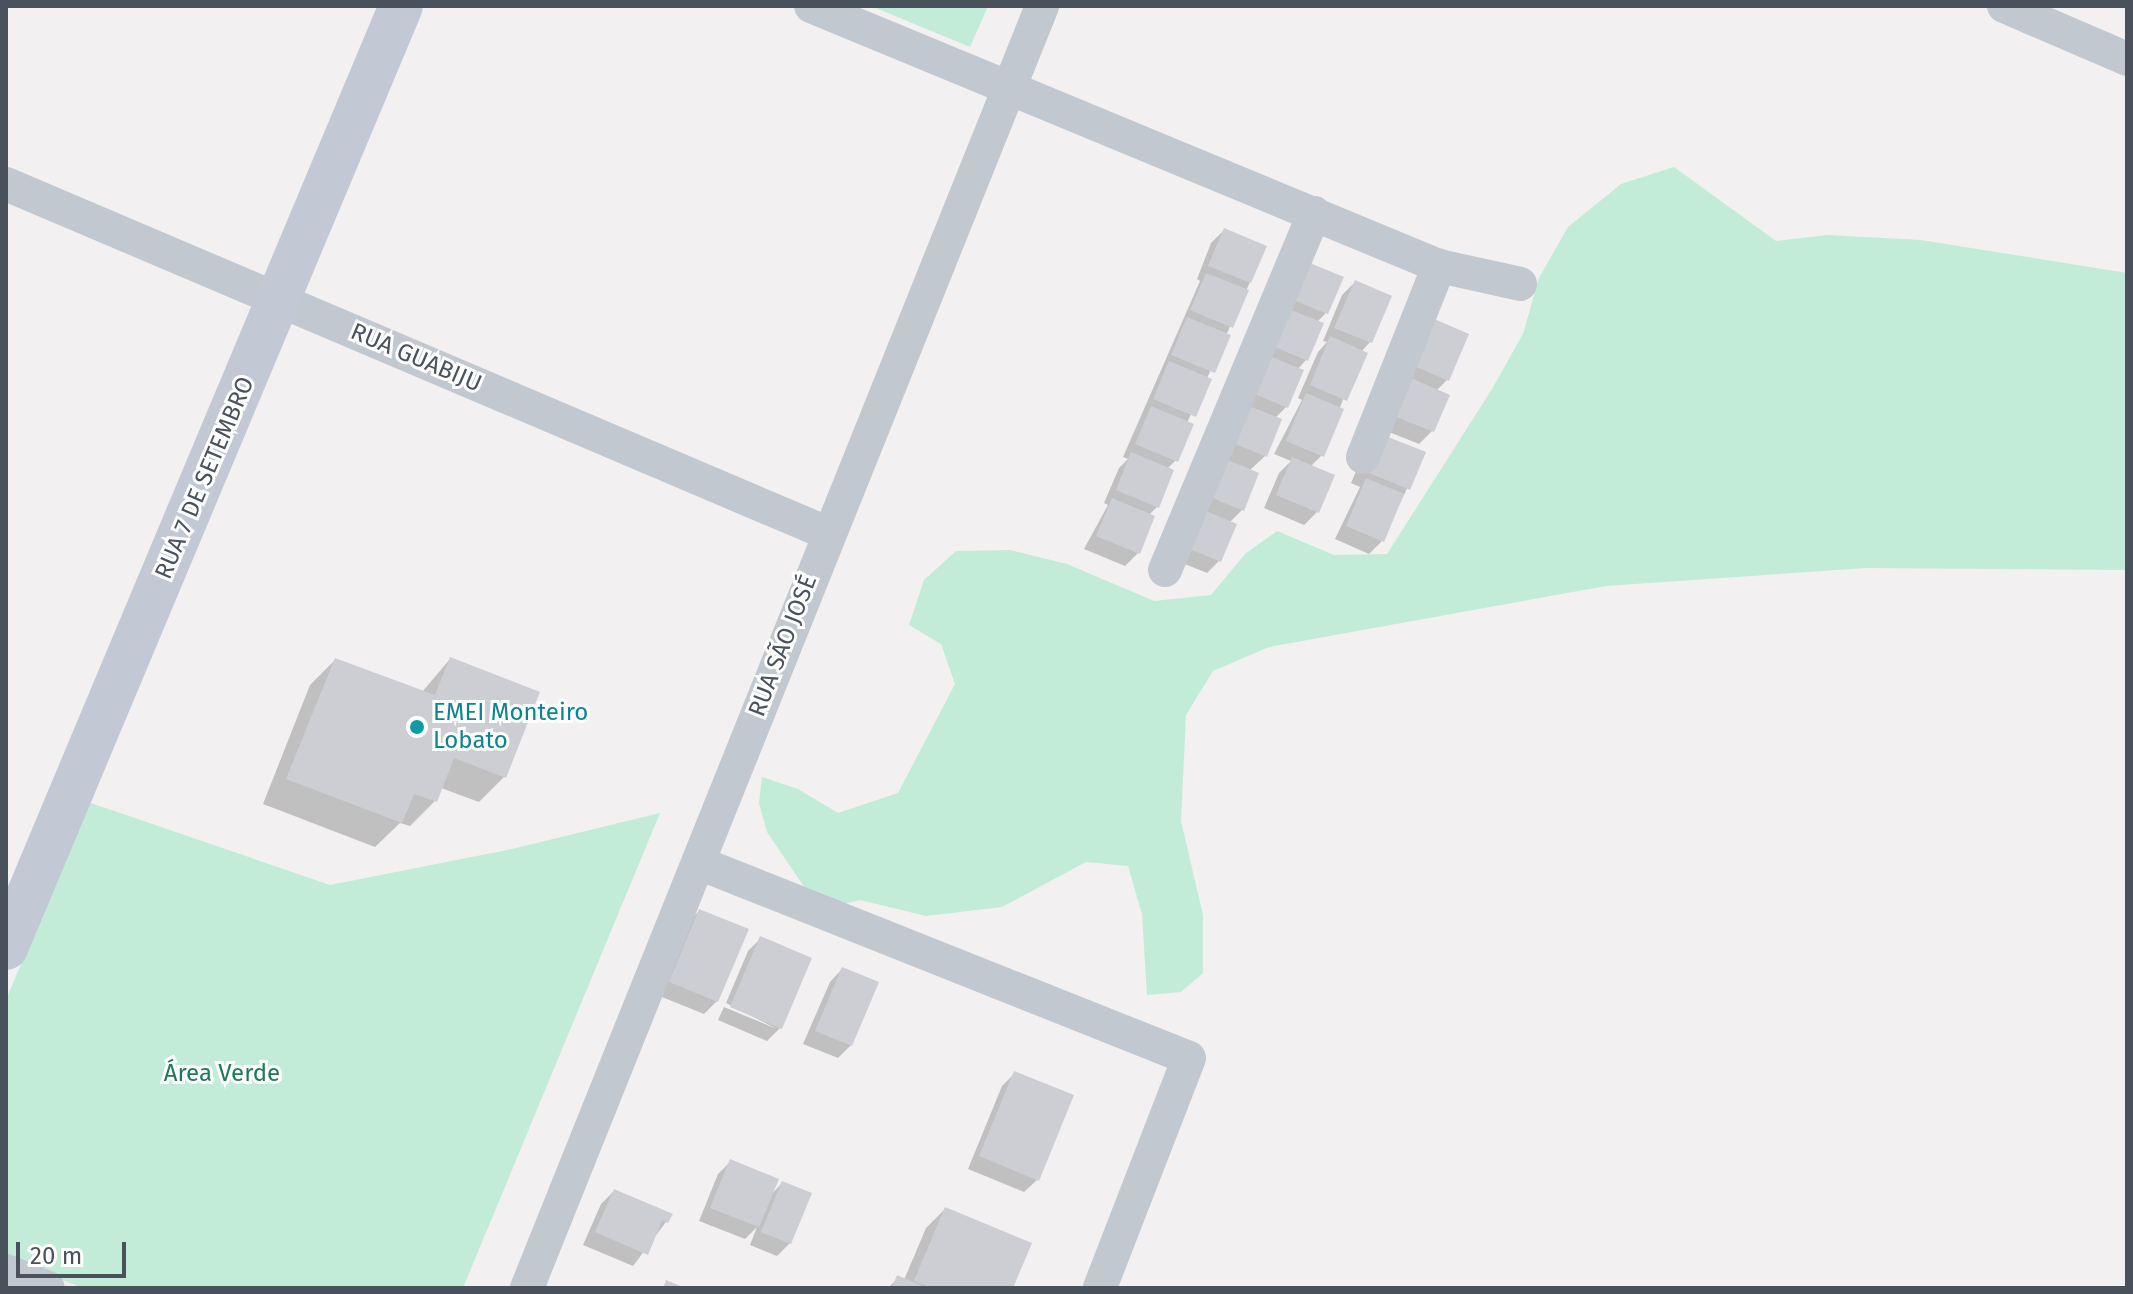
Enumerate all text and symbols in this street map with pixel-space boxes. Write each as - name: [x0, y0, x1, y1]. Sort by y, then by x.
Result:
- street label: RUA GUABIJU: [346, 317, 486, 399]
- street label: RUA 7 DE SETEMBRO: [149, 372, 261, 584]
- street label: RUA SÃO JOSÉ: [743, 571, 823, 721]
- place label: EMEI Monteiro Lobato: [433, 699, 588, 755]
- marker: EMEI Monteiro Lobato: [408, 718, 426, 736]
- park label: Área Verde: [164, 1060, 280, 1088]
- scale bar: [20, 1226, 130, 1276]
- text: 20 m: [30, 1242, 82, 1270]

